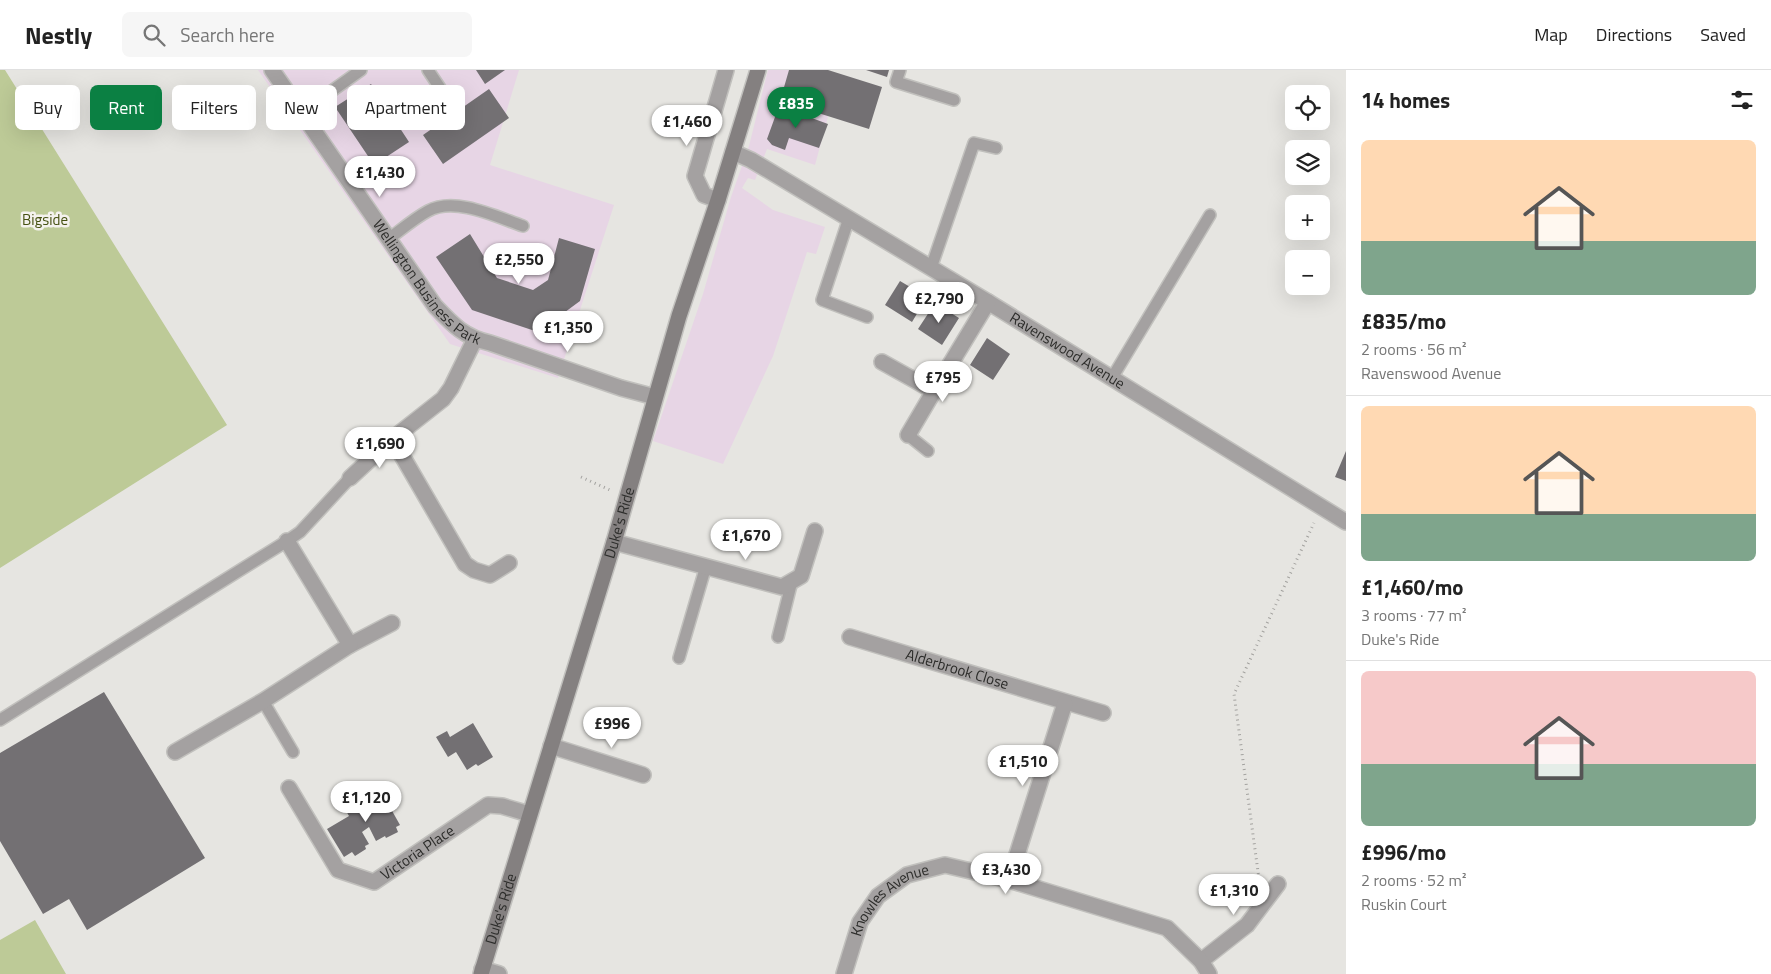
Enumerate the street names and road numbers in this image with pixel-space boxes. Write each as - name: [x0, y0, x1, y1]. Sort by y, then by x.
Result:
- street label: Wellington Business Park: [367, 214, 484, 351]
- street label: Ravenswood Avenue: [1005, 306, 1130, 395]
- street label: Duke's Ride: [598, 484, 640, 561]
- street label: Alderbrook Close: [903, 642, 1012, 695]
- street label: Victoria Place: [376, 819, 459, 886]
- street label: Knowles Avenue: [844, 858, 931, 939]
- street label: Duke's Ride: [479, 870, 522, 947]

